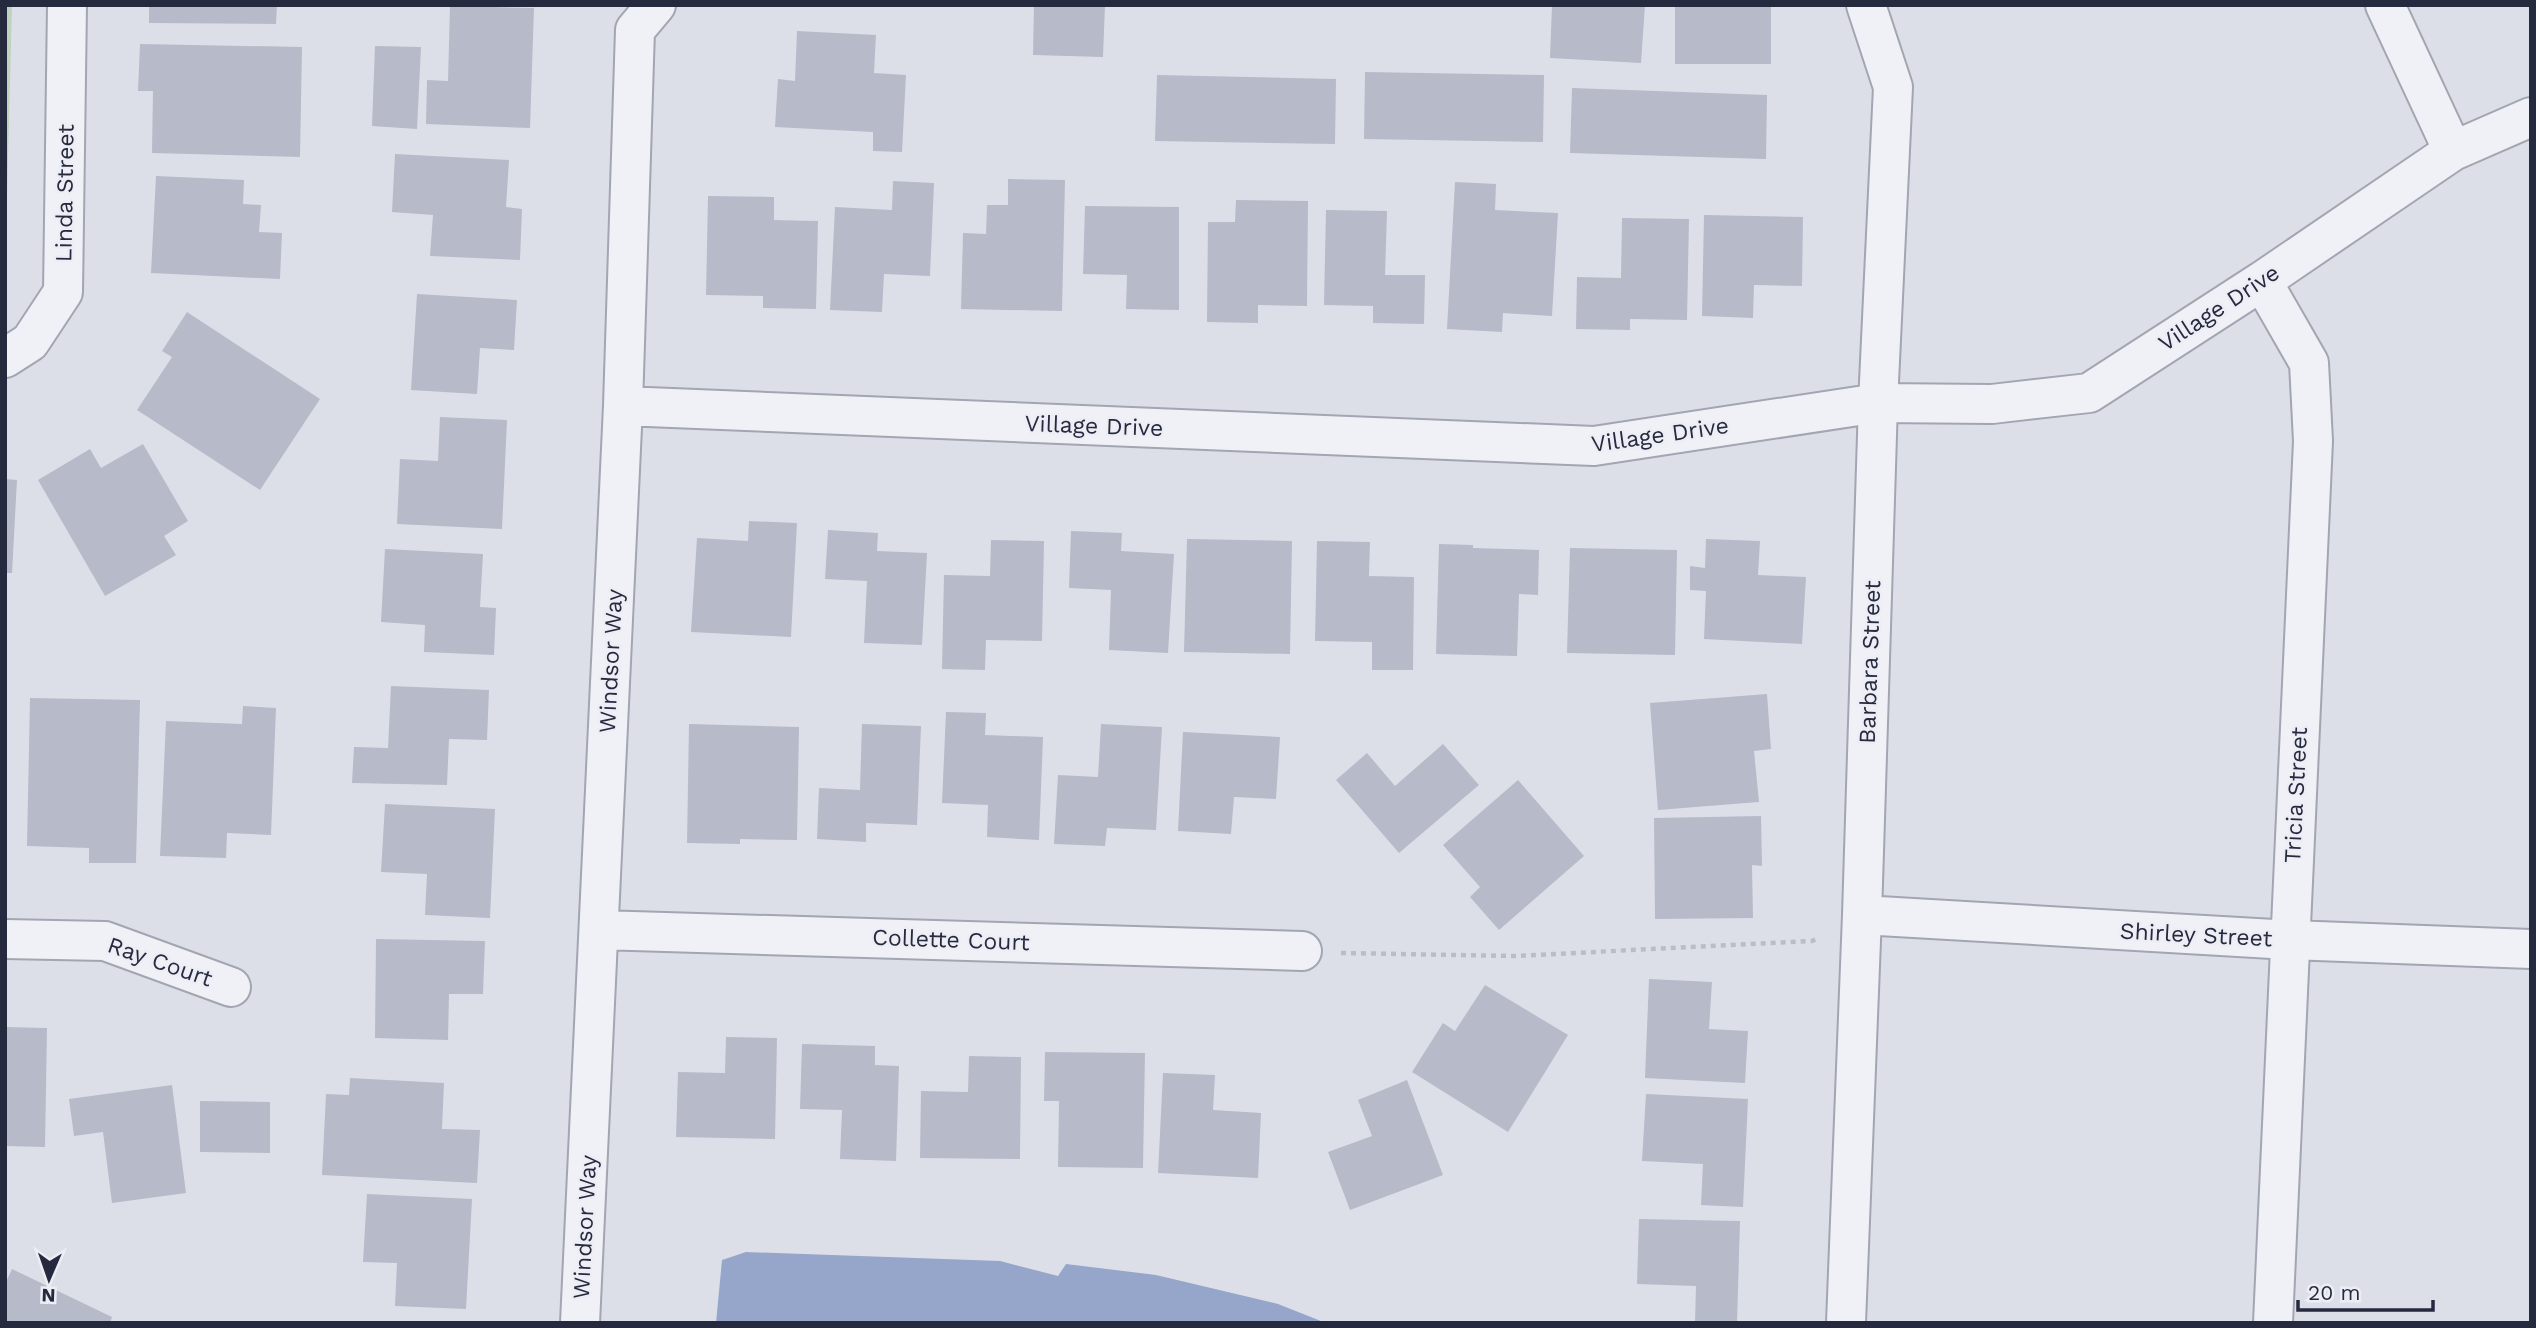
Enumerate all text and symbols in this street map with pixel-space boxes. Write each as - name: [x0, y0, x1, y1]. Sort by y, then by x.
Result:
- street label: Linda Street: [50, 123, 80, 262]
- street label: Village Drive: [2153, 259, 2285, 357]
- street label: Village Drive: [1024, 410, 1164, 442]
- street label: Village Drive: [1589, 412, 1731, 458]
- street label: Barbara Street: [1854, 579, 1886, 744]
- street label: Windsor Way: [594, 588, 628, 734]
- street label: Tricia Street: [2279, 726, 2313, 864]
- street label: Shirley Street: [2119, 918, 2273, 952]
- street label: Collette Court: [872, 924, 1031, 956]
- street label: Ray Court: [104, 932, 216, 993]
- street label: Windsor Way: [568, 1154, 602, 1300]
- north arrow: [14, 1244, 84, 1314]
- scale bar: [2298, 1268, 2433, 1312]
- text: 20 m: [2308, 1280, 2360, 1305]
- text: N: [41, 1284, 56, 1307]

